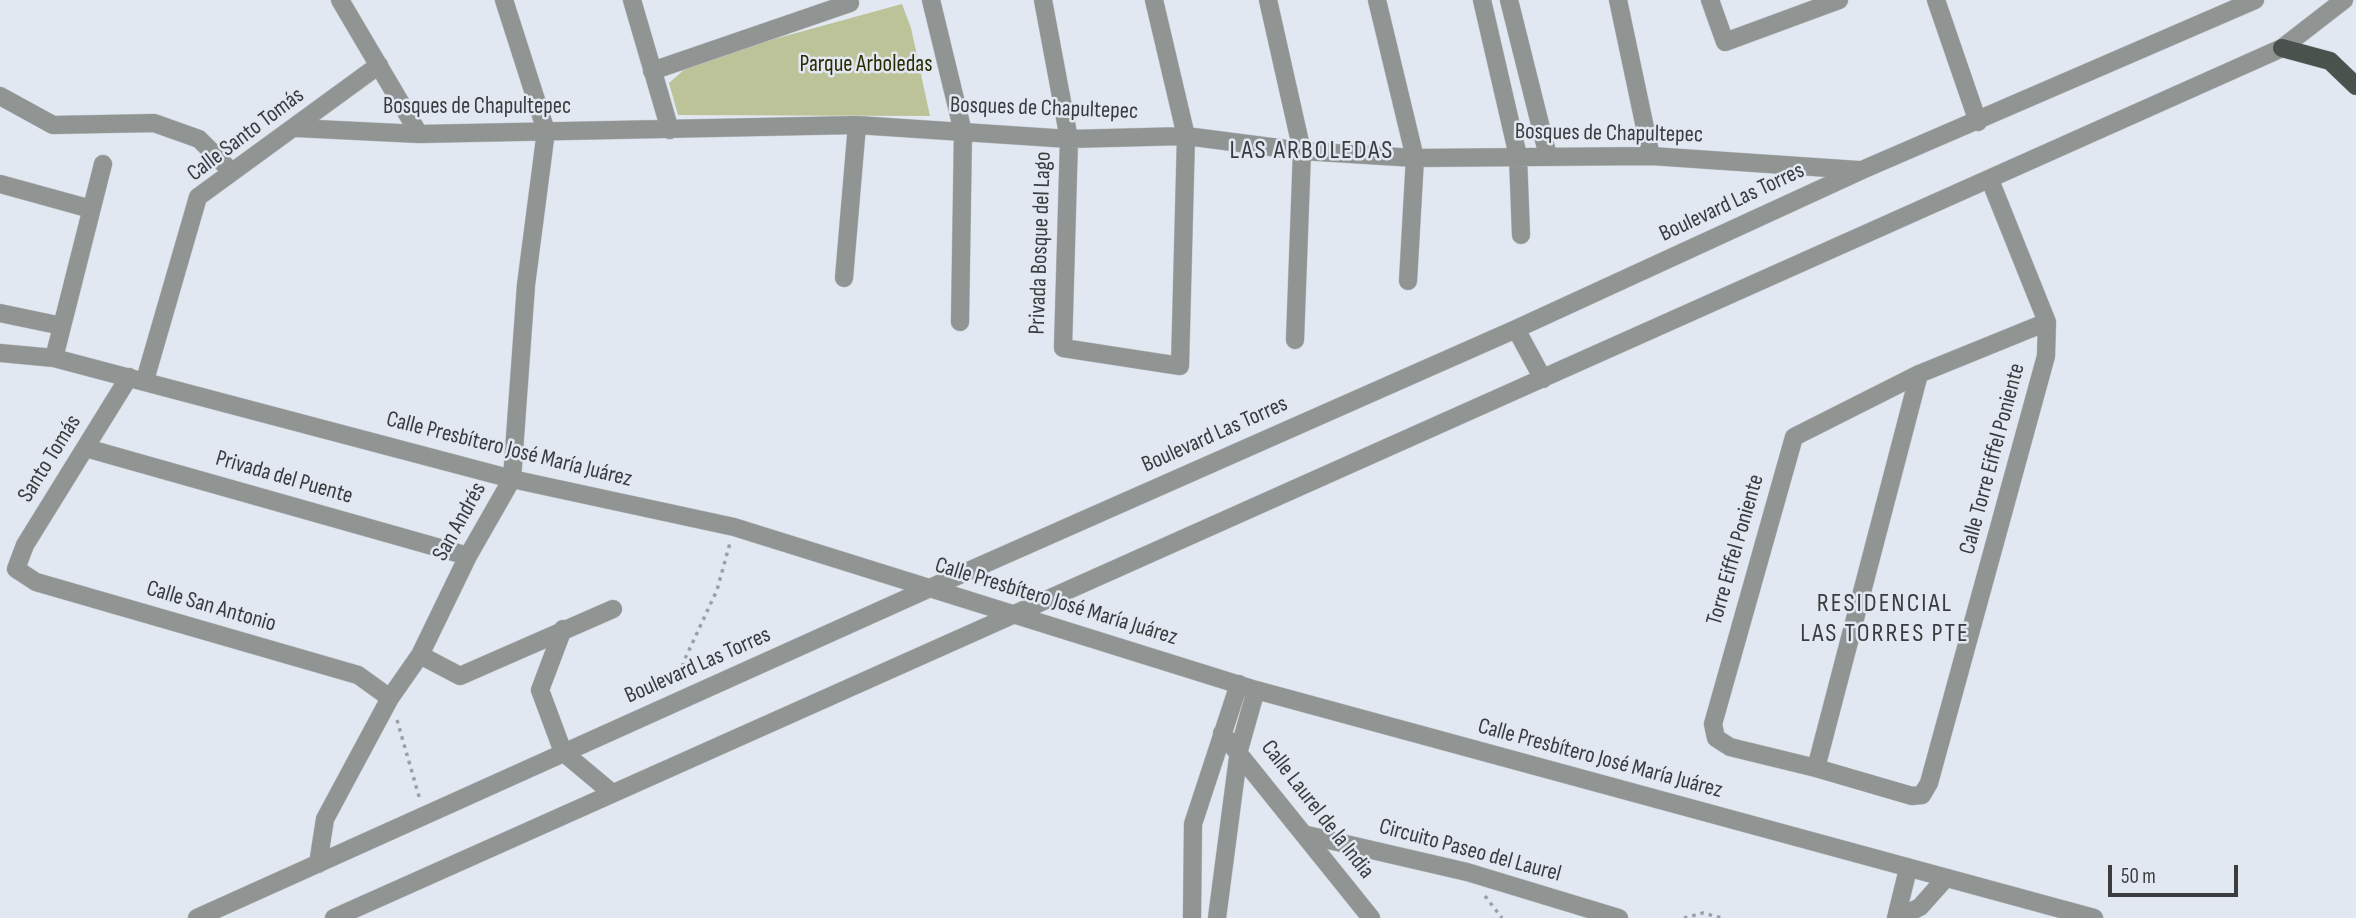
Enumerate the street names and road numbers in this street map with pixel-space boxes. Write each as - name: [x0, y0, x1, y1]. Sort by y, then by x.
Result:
- street label: Calle Santo Tomás: [182, 82, 310, 188]
- street label: Bosques de Chapultepec: [949, 92, 1139, 126]
- street label: Bosques de Chapultepec: [383, 93, 571, 121]
- street label: Bosques de Chapultepec: [1515, 119, 1703, 149]
- street label: Privada Bosque del Lago: [1024, 151, 1058, 335]
- street label: Boulevard Las Torres: [1655, 157, 1809, 249]
- street label: Calle Torre Eiffel Poniente: [1954, 361, 2032, 557]
- street label: Boulevard Las Torres: [1138, 391, 1292, 479]
- street label: Calle Presbítero José María Juárez: [383, 406, 635, 494]
- street label: Santo Tomás: [12, 410, 88, 508]
- street label: Privada del Puente: [212, 445, 356, 511]
- street label: Torre Eiffel Poniente: [1701, 471, 1771, 629]
- street label: San Andrés: [427, 478, 493, 566]
- street label: Calle Presbítero José María Juárez: [931, 552, 1181, 652]
- street label: Calle San Antonio: [143, 575, 279, 639]
- street label: Boulevard Las Torres: [621, 622, 775, 710]
- street label: Calle Presbítero José María Juárez: [1475, 713, 1725, 805]
- street label: Calle Laurel de la India: [1254, 735, 1380, 885]
- street label: Circuito Paseo del Laurel: [1376, 813, 1564, 889]

